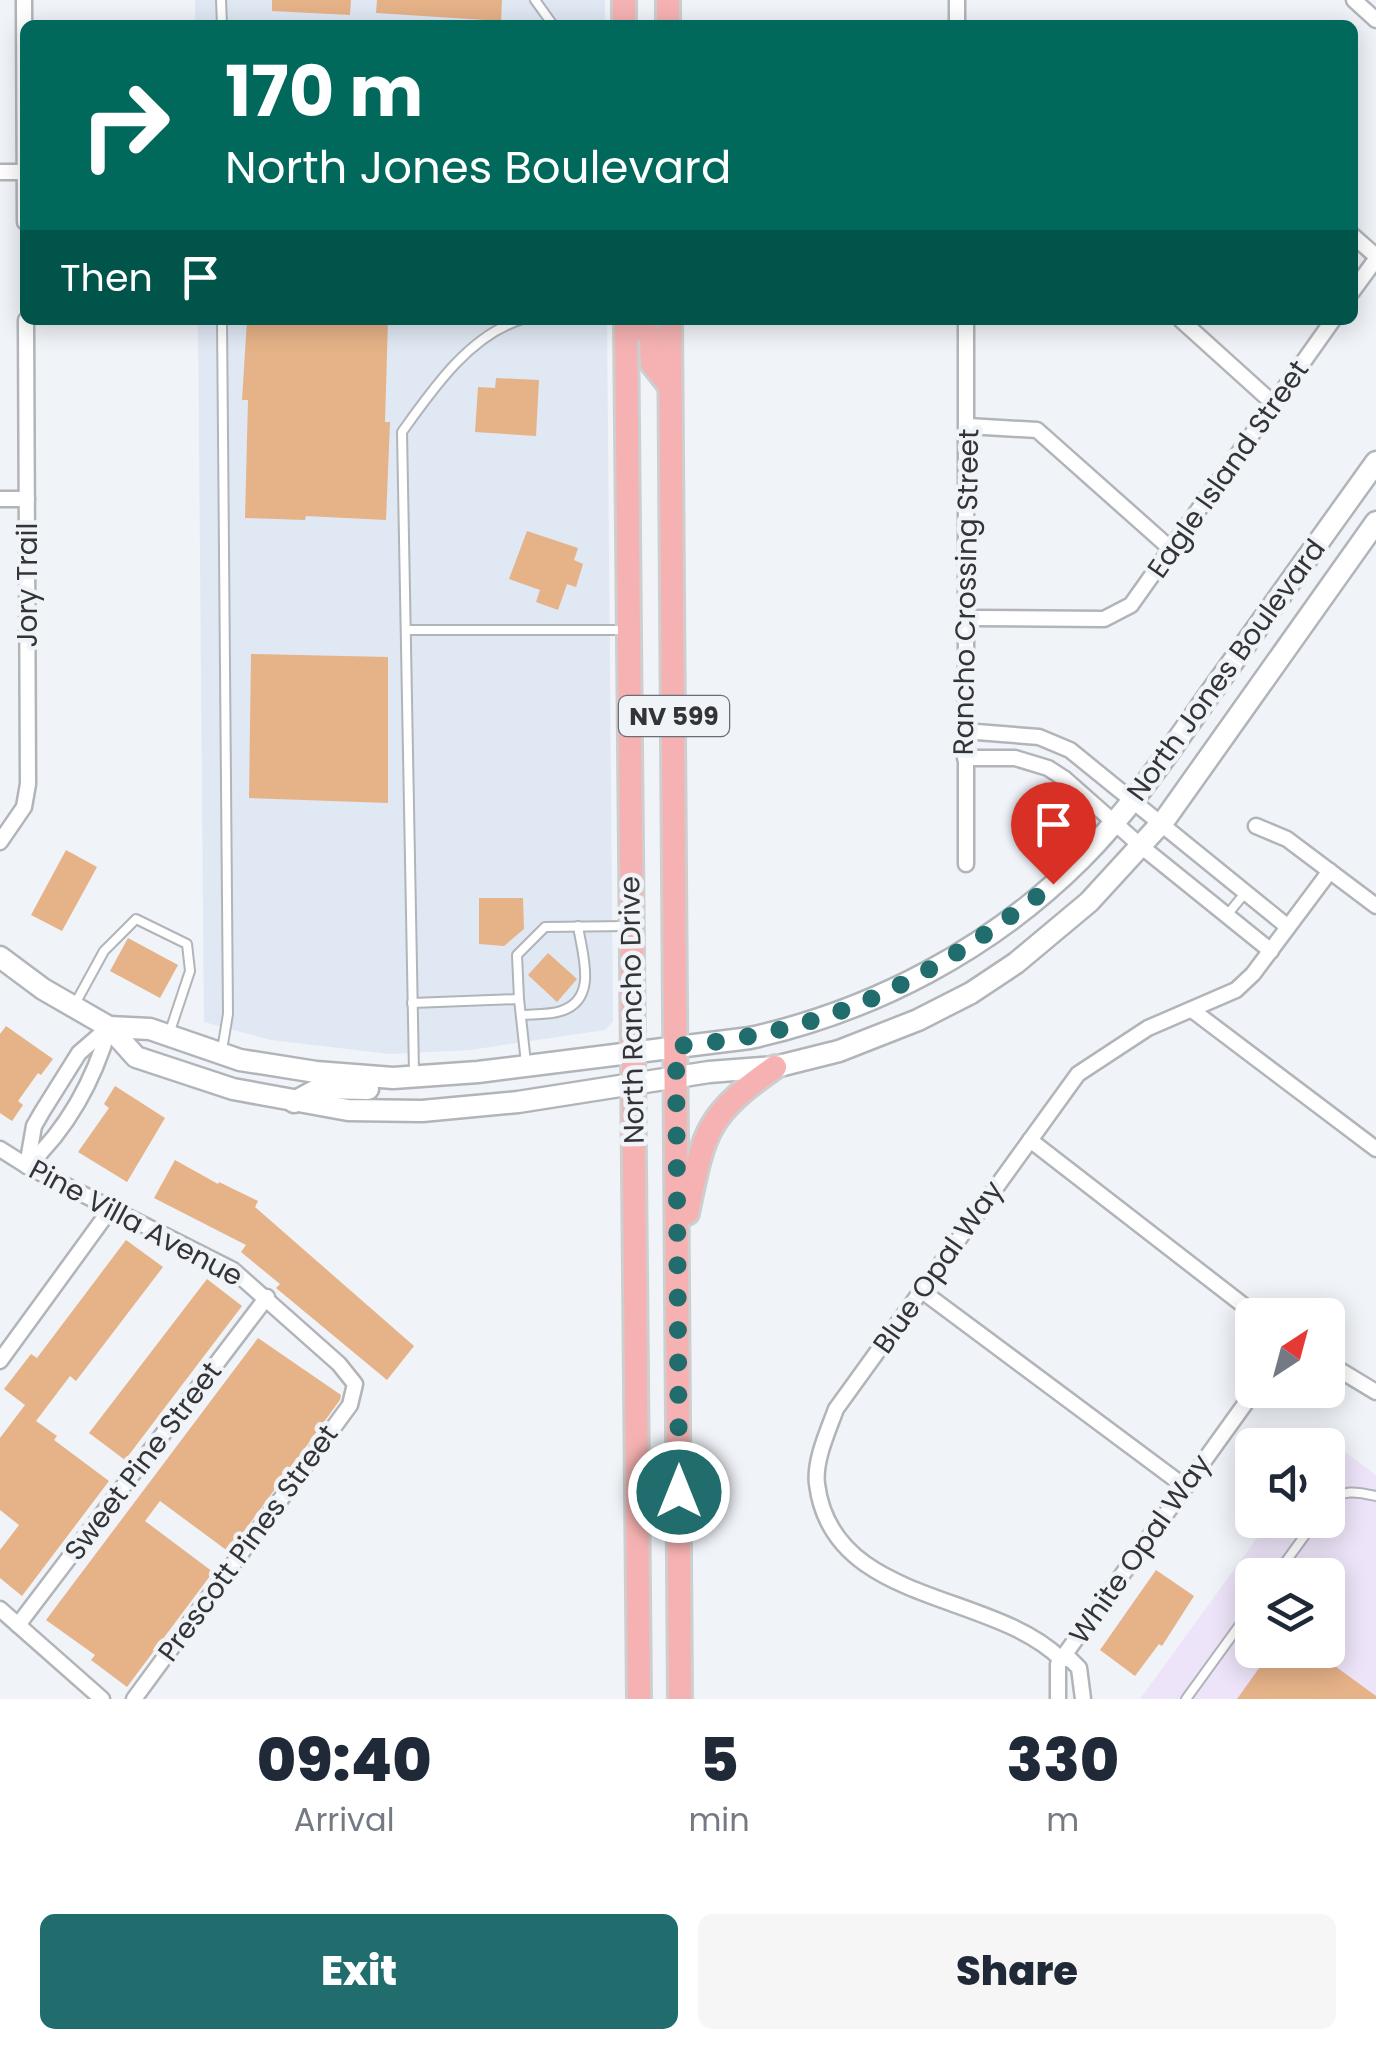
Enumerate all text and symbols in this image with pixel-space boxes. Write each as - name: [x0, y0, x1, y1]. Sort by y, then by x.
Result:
- text: 170 m: [225, 42, 423, 141]
- icon: right: [60, 60, 190, 190]
- text: North Jones Boulevard: [225, 136, 731, 199]
- icon: arrive: [173, 250, 228, 305]
- text: Then: [60, 251, 153, 304]
- street label: Eagle Island Street: [1138, 352, 1318, 586]
- street label: Rancho Crossing Street: [944, 428, 988, 756]
- street label: Jory Trail: [8, 523, 47, 647]
- street label: North Jones Boulevard: [1118, 531, 1334, 809]
- road number: NV 599: [619, 696, 729, 736]
- pin: [1011, 782, 1096, 885]
- icon: arrive: [1026, 797, 1081, 852]
- street label: North Rancho Drive: [610, 876, 654, 1144]
- street label: Pine Villa Avenue: [22, 1150, 250, 1296]
- street label: Blue Opal Way: [864, 1172, 1012, 1361]
- north arrow: [1235, 1298, 1345, 1408]
- map controls: [1235, 1298, 1345, 1668]
- street label: Sweet Pine Street: [55, 1354, 231, 1568]
- street label: Prescott Pines Street: [149, 1417, 347, 1669]
- button: sound: [1235, 1428, 1345, 1538]
- position arrow: [627, 1440, 731, 1544]
- street label: White Opal Way: [1060, 1446, 1220, 1652]
- button: layers: [1235, 1558, 1345, 1668]
- text: 09:40: [257, 1718, 432, 1802]
- text: 5: [699, 1718, 739, 1802]
- text: 330: [1007, 1718, 1119, 1802]
- text: Arrival: [294, 1797, 395, 1842]
- text: min: [688, 1797, 750, 1842]
- text: m: [1046, 1797, 1079, 1842]
- button: Exit: [40, 1914, 678, 2029]
- button: Share: [698, 1914, 1336, 2029]

